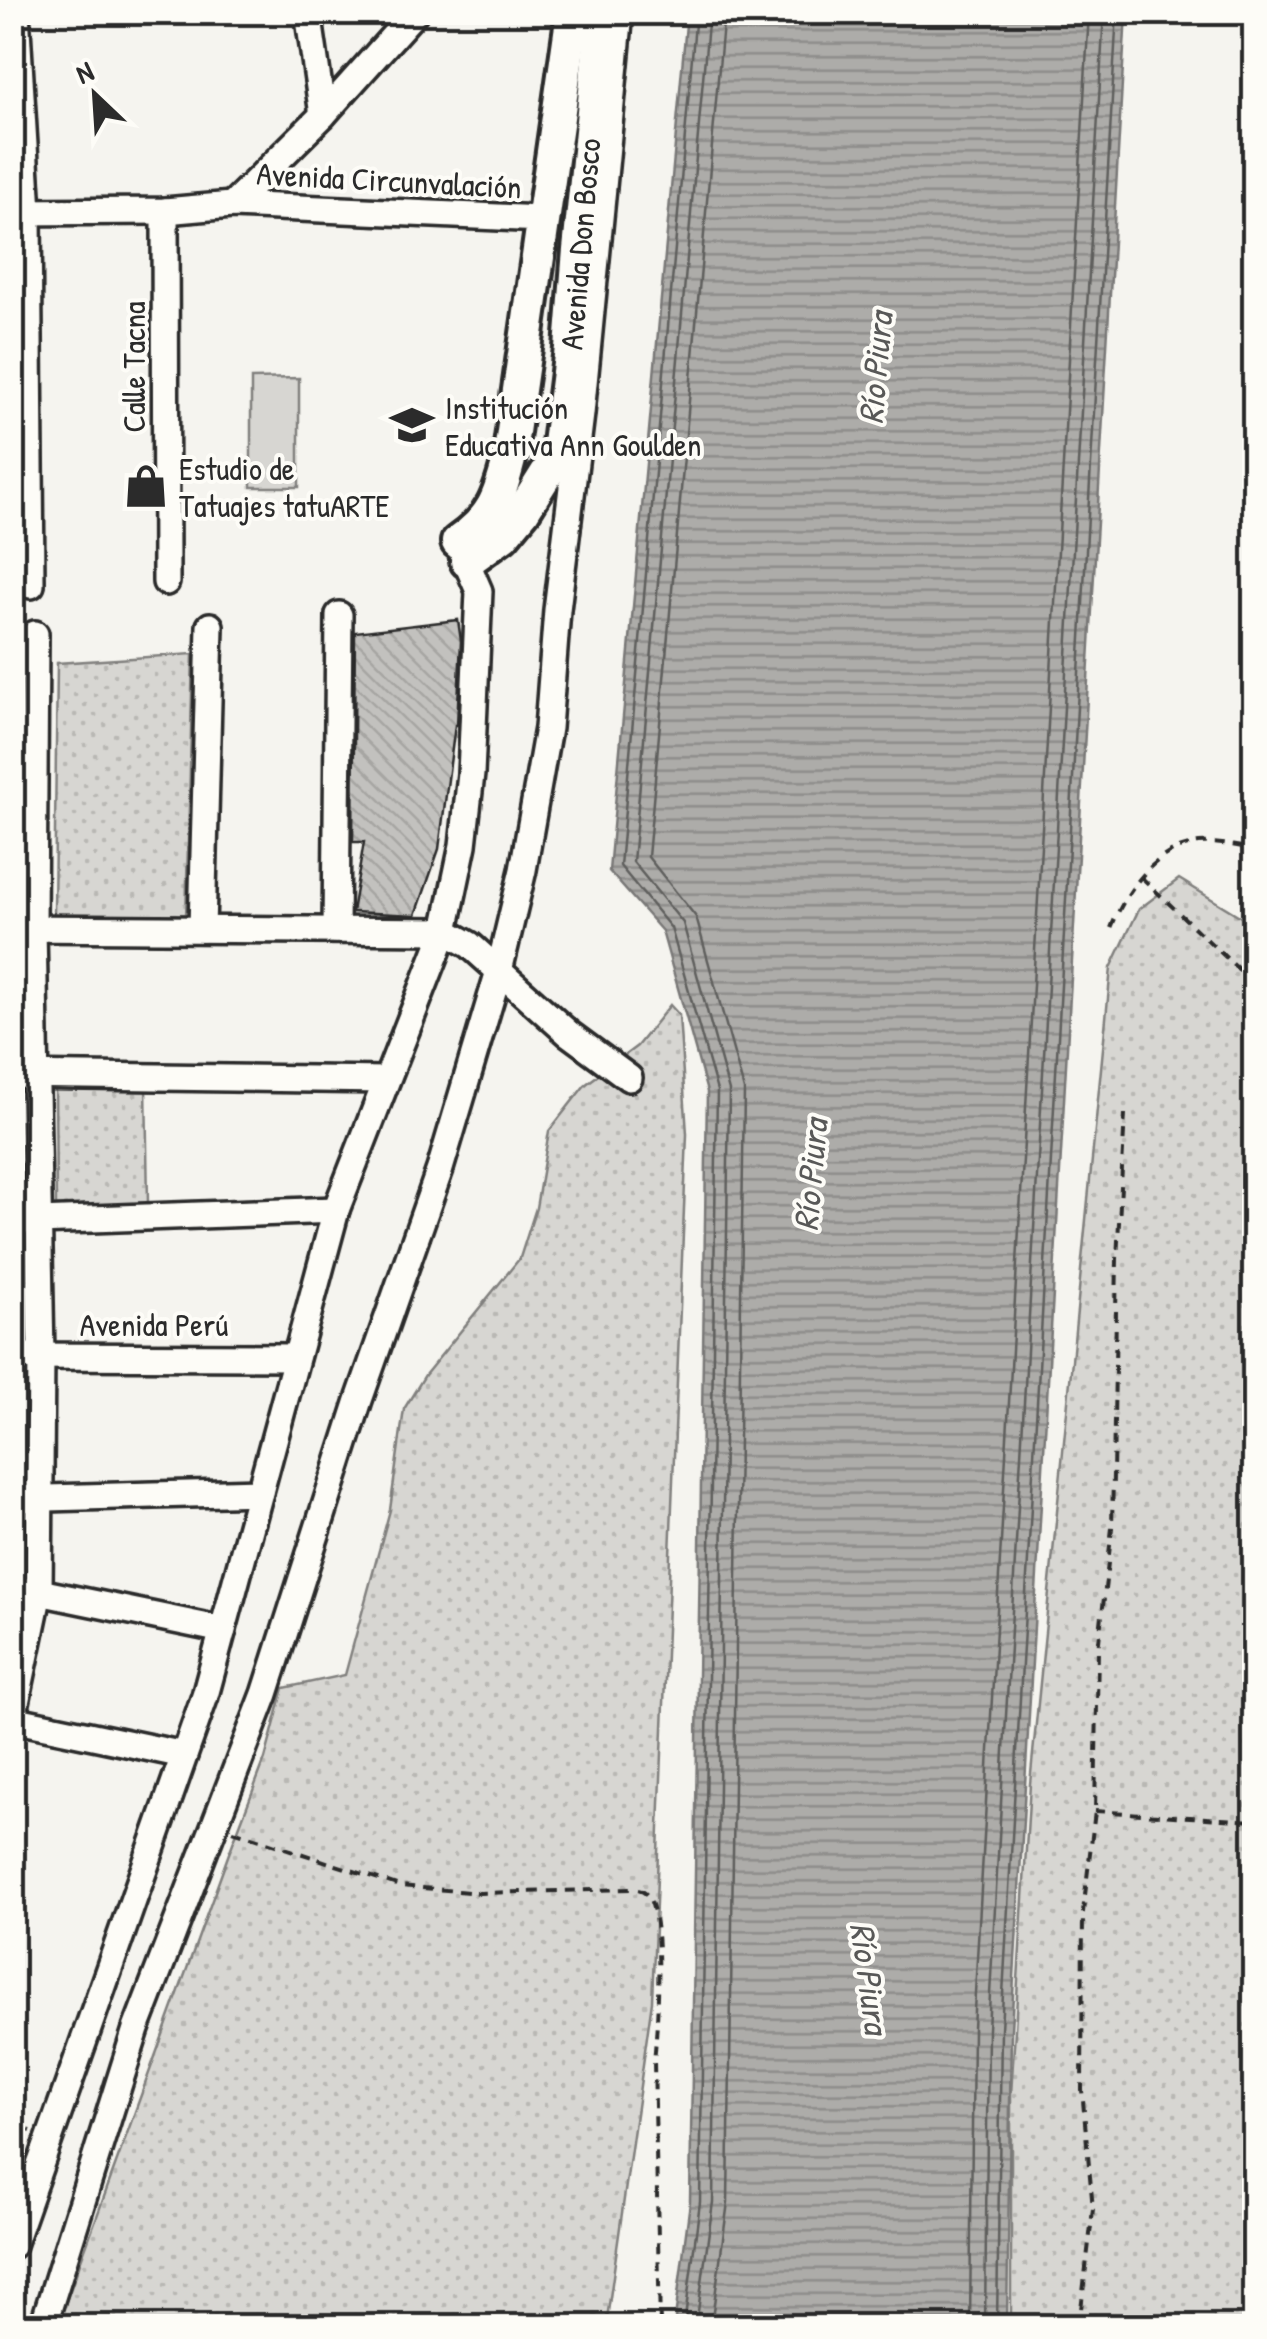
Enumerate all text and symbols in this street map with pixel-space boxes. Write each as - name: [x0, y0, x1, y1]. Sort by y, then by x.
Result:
- north arrow: [45, 45, 145, 145]
- text: N: [70, 52, 99, 93]
- street label: Avenida Don Bosco: [549, 137, 611, 351]
- street label: Avenida Circunvalación: [255, 152, 523, 208]
- street label: Calle Tacna: [112, 302, 155, 432]
- water label: Río Piura: [847, 307, 904, 426]
- place label: Institución Educativa Ann Goulden: [445, 386, 701, 466]
- school or university icon: Institución Educativa Ann Goulden: [388, 401, 436, 449]
- place label: Estudio de Tatuajes tatuARTE: [179, 447, 389, 527]
- shop icon: Estudio de Tatuajes tatuARTE: [122, 462, 170, 510]
- water label: Río Piura: [782, 1114, 839, 1233]
- street label: Avenida Perú: [80, 1303, 228, 1346]
- water label: Río Piura: [839, 1919, 902, 2040]

